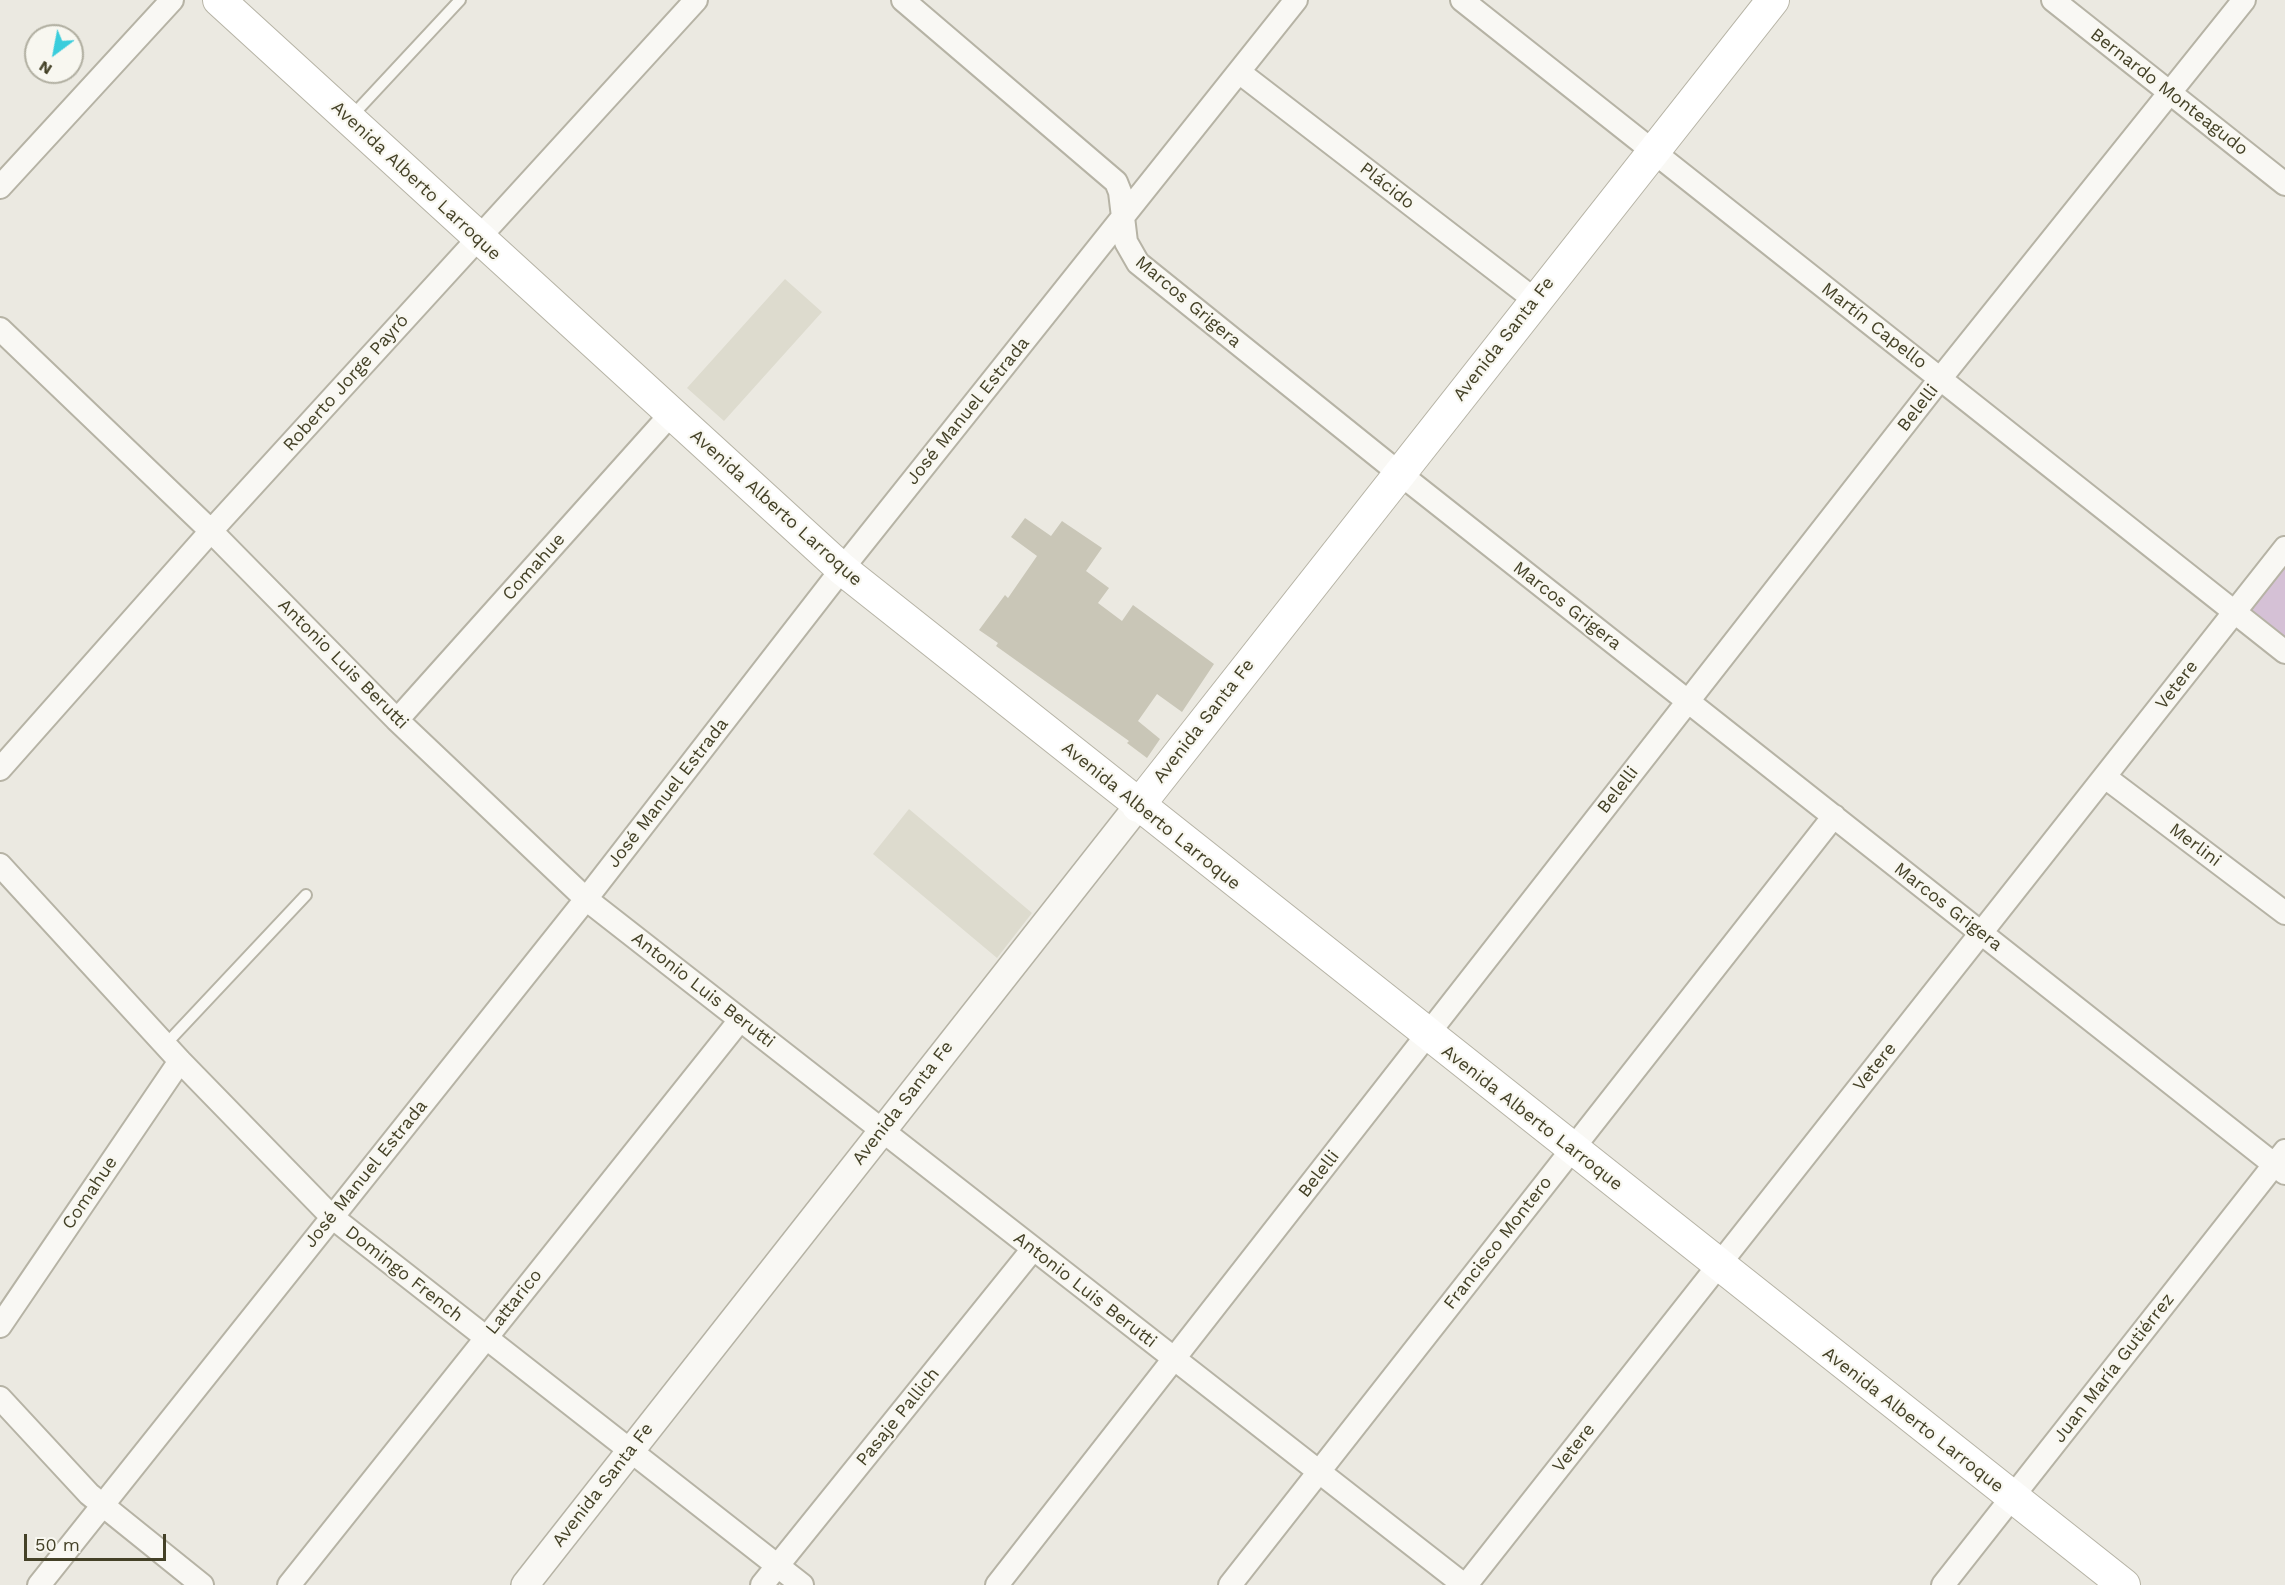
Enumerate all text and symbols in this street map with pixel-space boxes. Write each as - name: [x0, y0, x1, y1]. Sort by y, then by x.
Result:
- north arrow: [24, 24, 84, 84]
- street label: Bernardo Monteagudo: [2086, 24, 2252, 160]
- text: N: [35, 57, 55, 79]
- street label: Avenida Alberto Larroque: [327, 97, 505, 265]
- street label: Plácido: [1355, 158, 1419, 214]
- street label: Marcos Grigera: [1131, 251, 1245, 353]
- street label: Avenida Santa Fe: [1449, 273, 1559, 405]
- street label: Martín Capello: [1817, 278, 1931, 374]
- street label: Roberto Jorge Payró: [279, 310, 413, 456]
- street label: José Manuel Estrada: [902, 333, 1034, 489]
- street label: Belelli: [1893, 380, 1943, 436]
- street label: Avenida Alberto Larroque: [686, 425, 866, 591]
- street label: Comahue: [498, 529, 570, 605]
- street label: Marcos Grigera: [1509, 557, 1625, 655]
- street label: Antonio Luis Berutti: [273, 594, 413, 734]
- street label: Avenida Santa Fe: [1149, 655, 1259, 787]
- street label: Vetere: [2151, 656, 2203, 714]
- street label: José Manuel Estrada: [603, 714, 733, 872]
- street label: Avenida Alberto Larroque: [1057, 737, 1245, 895]
- street label: Belelli: [1593, 762, 1643, 818]
- street label: Merlini: [2165, 819, 2225, 871]
- street label: Marcos Grigera: [1890, 858, 2006, 956]
- street label: Antonio Luis Berutti: [627, 927, 779, 1053]
- street label: Avenida Santa Fe: [848, 1037, 958, 1169]
- street label: Vetere: [1849, 1038, 1901, 1096]
- street label: Avenida Alberto Larroque: [1437, 1041, 1627, 1195]
- street label: José Manuel Estrada: [300, 1096, 432, 1252]
- street label: Belelli: [1294, 1146, 1344, 1202]
- street label: Comahue: [58, 1153, 122, 1233]
- street label: Francisco Montero: [1439, 1172, 1557, 1314]
- street label: Domingo French: [341, 1221, 467, 1327]
- street label: Antonio Luis Berutti: [1009, 1227, 1161, 1353]
- street label: Lattarico: [481, 1265, 547, 1339]
- street label: Juan María Gutiérrez: [2049, 1289, 2179, 1447]
- street label: Avenida Alberto Larroque: [1818, 1343, 2008, 1497]
- street label: Pasaje Pallich: [852, 1363, 944, 1471]
- street label: Avenida Santa Fe: [548, 1419, 658, 1551]
- street label: Vetere: [1548, 1419, 1600, 1477]
- scale bar: [27, 1522, 170, 1560]
- text: 50 m: [35, 1534, 80, 1555]

